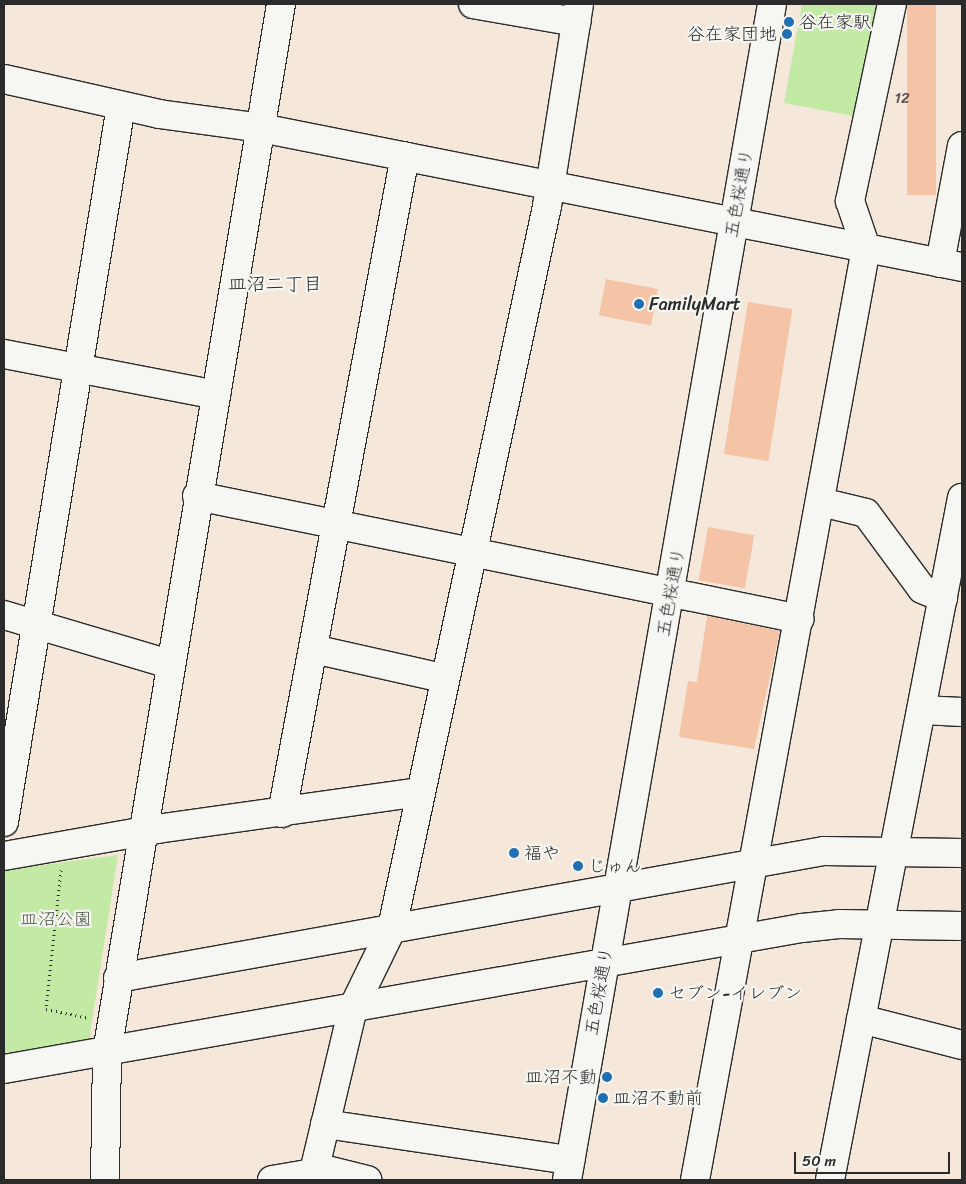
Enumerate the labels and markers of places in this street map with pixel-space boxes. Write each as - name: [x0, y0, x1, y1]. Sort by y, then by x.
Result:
- place label: 谷在家駅: [799, 11, 871, 33]
- marker: 谷在家駅: [783, 16, 795, 28]
- place label: 谷在家団地: [687, 23, 777, 45]
- marker: 谷在家団地: [781, 28, 793, 40]
- place label: FamilyMart: [649, 293, 741, 315]
- marker: FamilyMart: [633, 298, 645, 310]
- place label: 福や: [524, 842, 560, 864]
- marker: 福や: [508, 847, 520, 859]
- place label: じゅん: [588, 855, 642, 877]
- marker: じゅん: [572, 860, 584, 872]
- place label: セブン-イレブン: [668, 982, 802, 1004]
- marker: セブン-イレブン: [652, 987, 664, 999]
- place label: 皿沼不動: [525, 1066, 597, 1088]
- marker: 皿沼不動: [601, 1071, 613, 1083]
- place label: 皿沼不動前: [613, 1087, 703, 1109]
- marker: 皿沼不動前: [597, 1092, 609, 1104]

